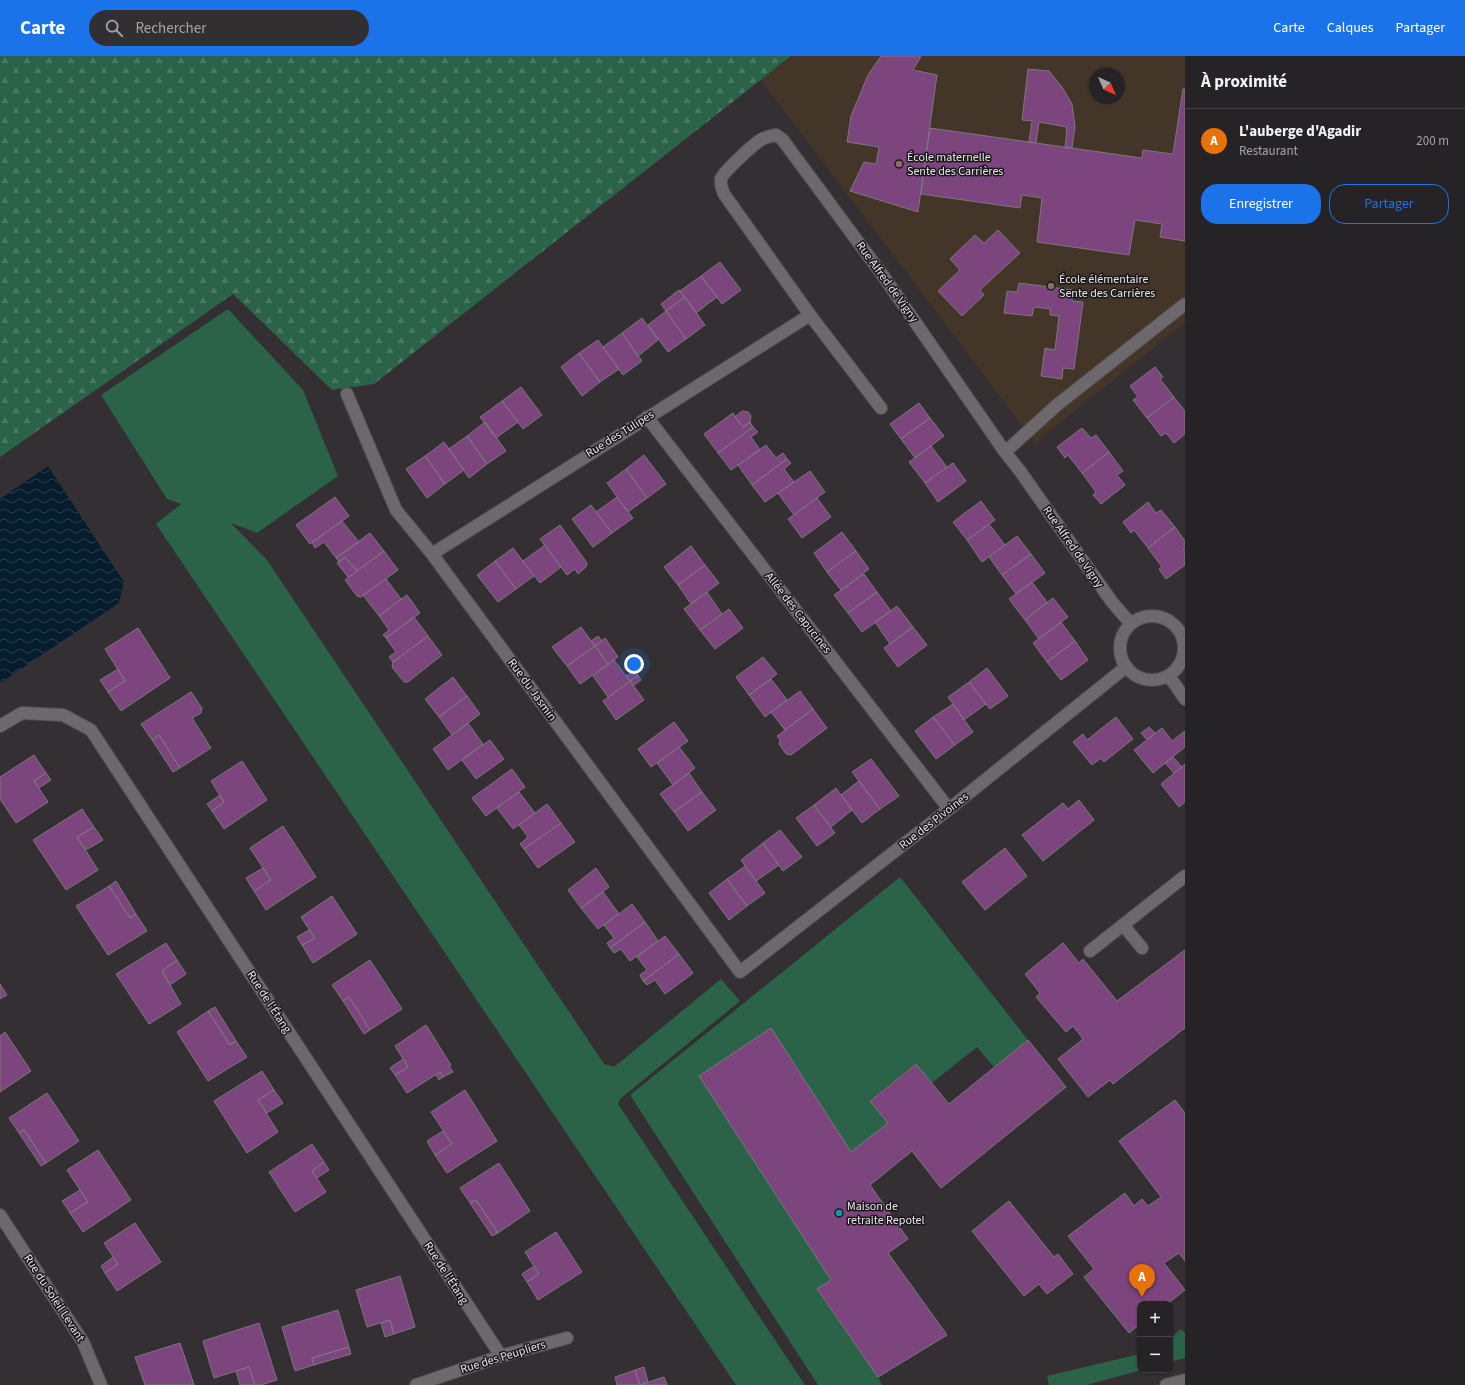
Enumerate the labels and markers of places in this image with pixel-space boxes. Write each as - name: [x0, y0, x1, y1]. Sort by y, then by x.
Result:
- place label: École maternelle Sente des Carrières: [907, 149, 1003, 180]
- marker: École maternelle Sente des Carrières: [894, 159, 904, 169]
- place label: École élémentaire Sente des Carrières: [1059, 271, 1155, 302]
- marker: École élémentaire Sente des Carrières: [1046, 281, 1056, 291]
- place label: Maison de retraite Repotel: [847, 1198, 925, 1229]
- marker: Maison de retraite Repotel: [834, 1208, 844, 1218]
- pin: A: [1129, 1264, 1155, 1297]

